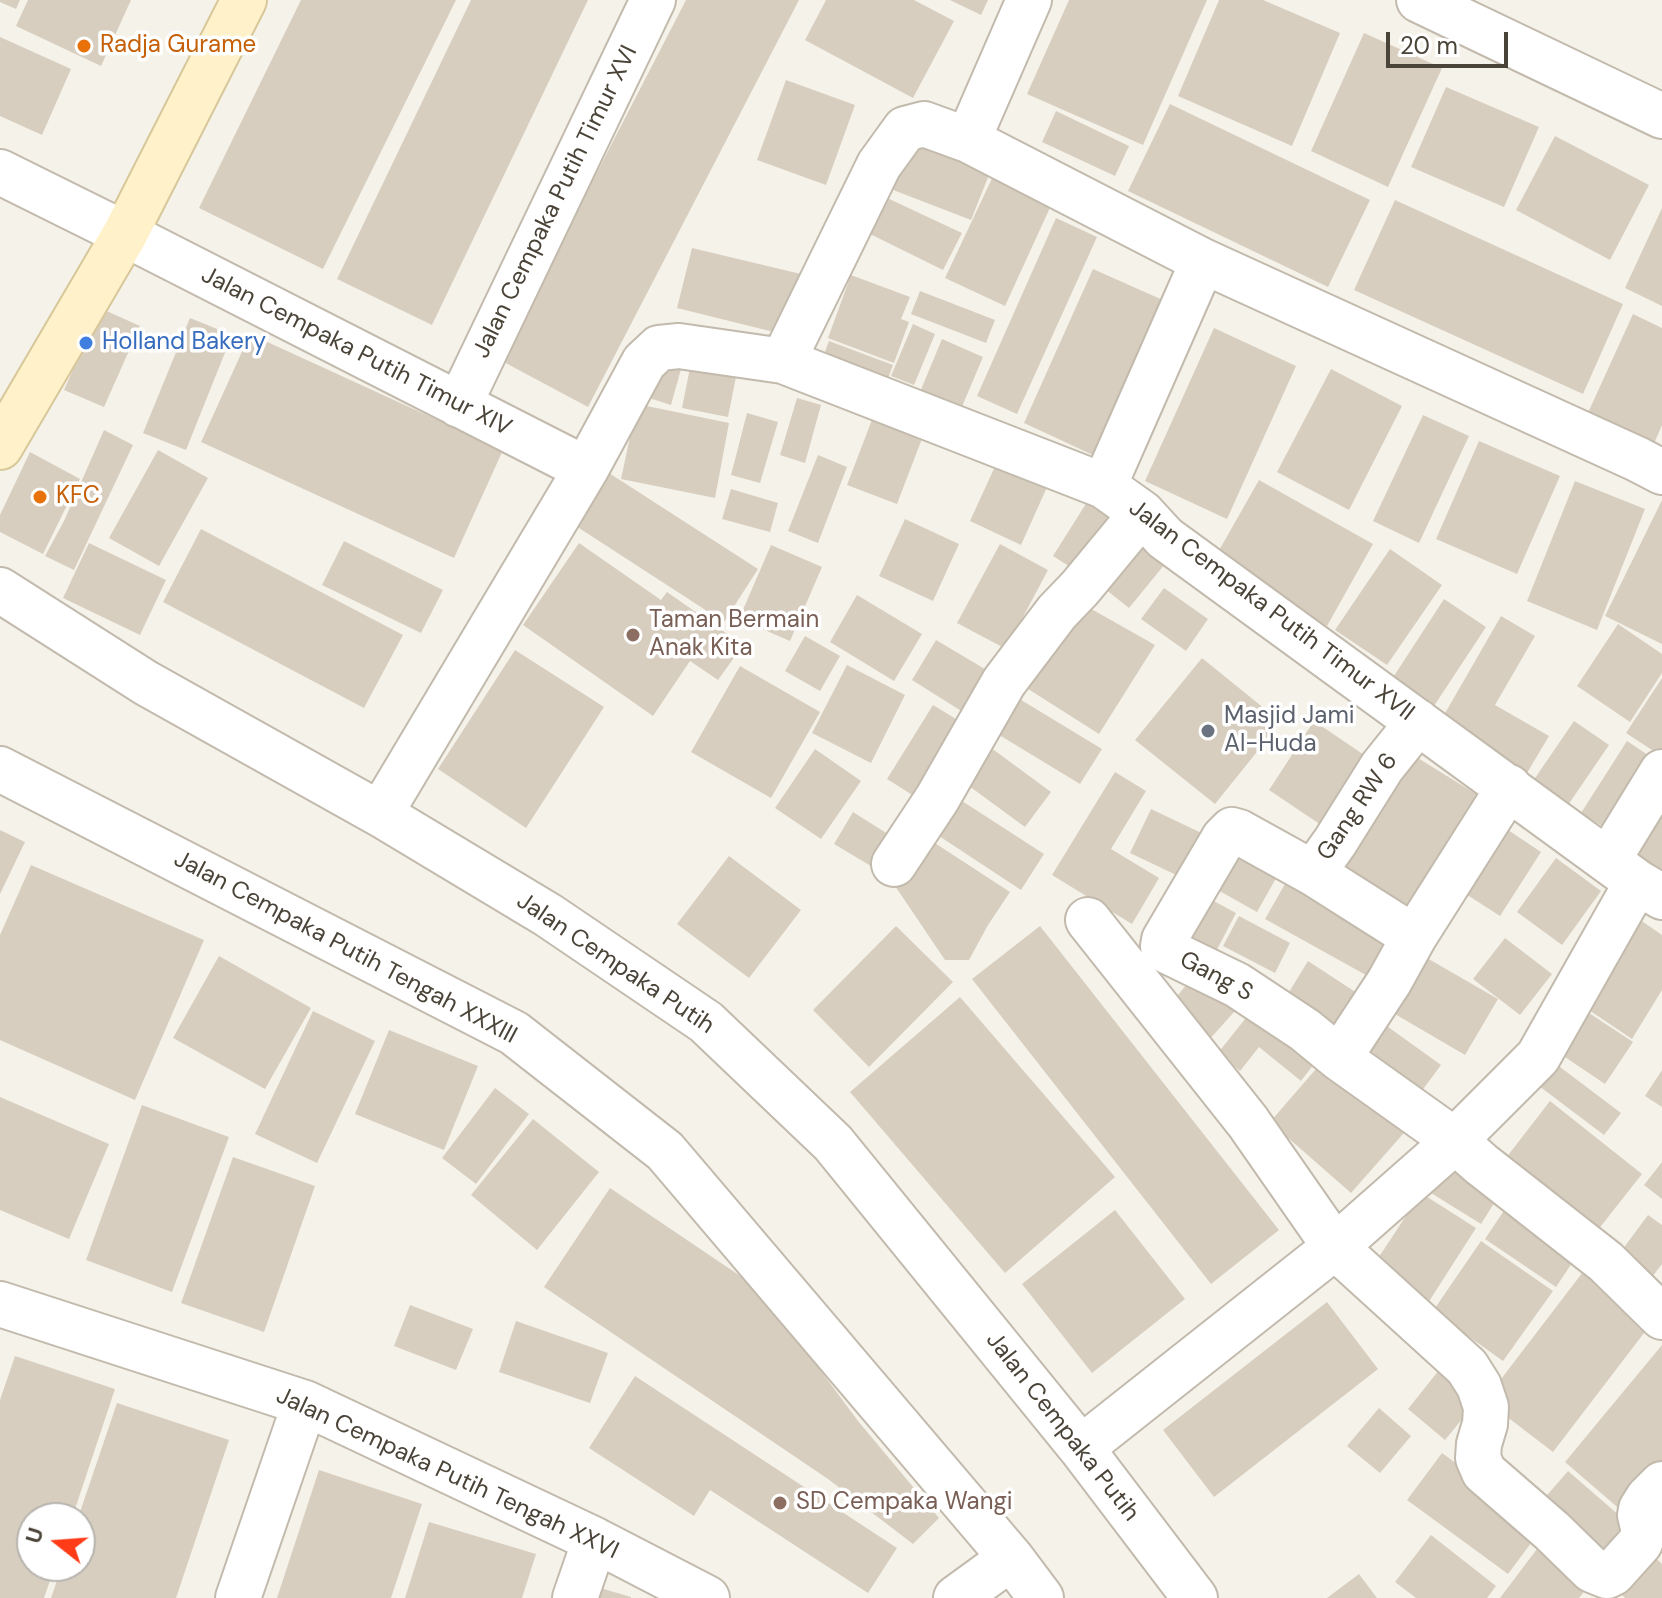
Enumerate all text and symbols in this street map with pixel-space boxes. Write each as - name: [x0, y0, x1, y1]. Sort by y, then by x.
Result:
- scale bar: [1390, 16, 1512, 66]
- text: 20 m: [1400, 30, 1458, 61]
- place label: Radja Gurame: [100, 32, 256, 60]
- marker: Radja Gurame: [75, 37, 93, 55]
- street label: Jalan Cempaka Putih Timur XVI: [468, 41, 644, 363]
- street label: Jalan Cempaka Putih Timur XIV: [196, 261, 516, 443]
- place label: Holland Bakery: [102, 329, 266, 357]
- marker: Holland Bakery: [77, 334, 95, 352]
- place label: KFC: [56, 483, 100, 511]
- marker: KFC: [31, 488, 49, 506]
- street label: Jalan Cempaka Putih Timur XVII: [1123, 494, 1419, 728]
- place label: Taman Bermain Anak Kita: [649, 607, 819, 663]
- marker: Taman Bermain Anak Kita: [624, 626, 642, 644]
- place label: Masjid Jami Al-Huda: [1224, 703, 1355, 759]
- marker: Masjid Jami Al-Huda: [1199, 722, 1217, 740]
- street label: Gang RW 6: [1312, 748, 1404, 866]
- street label: Jalan Cempaka Putih Tengah XXXIII: [169, 845, 521, 1051]
- street label: Jalan Cempaka Putih: [511, 887, 719, 1041]
- street label: Gang S: [1174, 946, 1258, 1008]
- street label: Jalan Cempaka Putih: [979, 1327, 1145, 1527]
- street label: Jalan Cempaka Putih Tengah XXVI: [271, 1382, 623, 1566]
- place label: SD Cempaka Wangi: [796, 1489, 1013, 1517]
- marker: SD Cempaka Wangi: [771, 1494, 789, 1512]
- north arrow: [16, 1502, 96, 1582]
- text: U: [18, 1524, 51, 1547]

